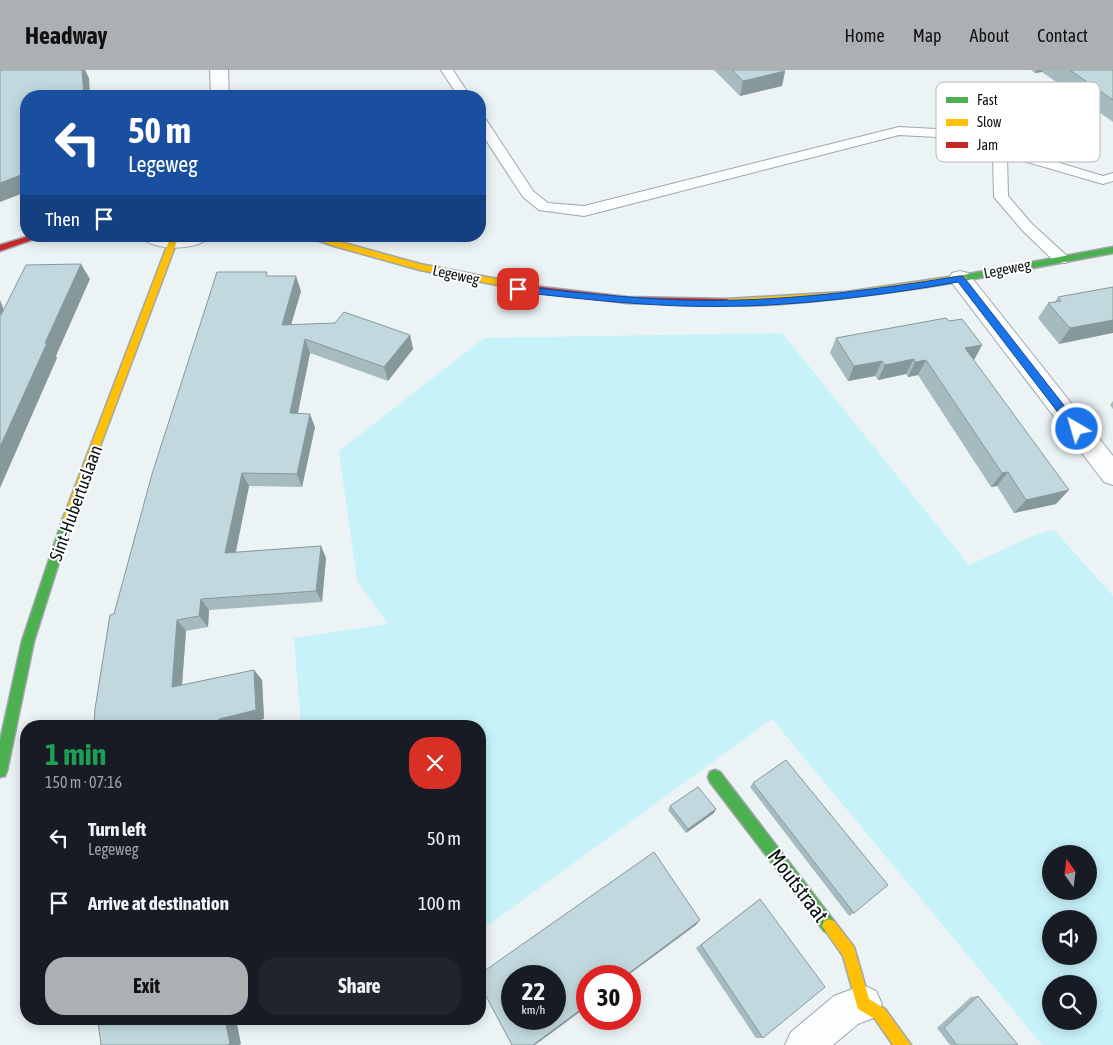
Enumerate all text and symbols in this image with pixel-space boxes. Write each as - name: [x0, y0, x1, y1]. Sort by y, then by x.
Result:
- text: Headway: [25, 22, 108, 49]
- text: Home: [845, 25, 885, 46]
- text: Map: [913, 25, 942, 46]
- text: About: [970, 25, 1009, 46]
- text: Contact: [1037, 25, 1088, 46]
- legend: [936, 82, 1100, 162]
- text: Fast: [977, 92, 998, 108]
- icon: left: [45, 110, 110, 175]
- text: 50 m: [128, 110, 191, 150]
- text: Slow: [977, 114, 1002, 130]
- text: Jam: [977, 137, 998, 153]
- text: Legeweg: [128, 151, 198, 177]
- icon: arrive: [90, 205, 118, 233]
- text: Then: [45, 208, 80, 230]
- street label: Legeweg: [982, 256, 1032, 281]
- street label: Legeweg: [431, 261, 482, 288]
- pin: [497, 268, 539, 310]
- icon: arrive: [504, 275, 532, 303]
- position arrow: [1050, 402, 1102, 454]
- street label: Sint-Hubertuslaan: [45, 442, 106, 564]
- text: 1 min: [45, 737, 106, 771]
- button: close: [409, 737, 461, 789]
- text: 150 m · 07:16: [45, 773, 122, 791]
- text: Turn left: [88, 818, 146, 840]
- icon: left: [45, 824, 73, 852]
- text: 50 m: [427, 827, 461, 849]
- text: Legeweg: [88, 840, 139, 858]
- street label: Moutstraat: [764, 844, 834, 927]
- north arrow: [1042, 845, 1098, 900]
- map controls: [1042, 845, 1097, 1030]
- icon: arrive: [45, 889, 73, 917]
- text: Arrive at destination: [88, 892, 229, 914]
- text: 100 m: [418, 892, 461, 914]
- button: sound: [1042, 910, 1097, 965]
- button: Exit: [45, 957, 248, 1015]
- button: Share: [258, 957, 461, 1015]
- speed limit sign: 30: [576, 965, 641, 1030]
- button: search: [1042, 975, 1097, 1030]
- text: 22: [522, 977, 545, 1005]
- text: km/h: [522, 1003, 545, 1017]

